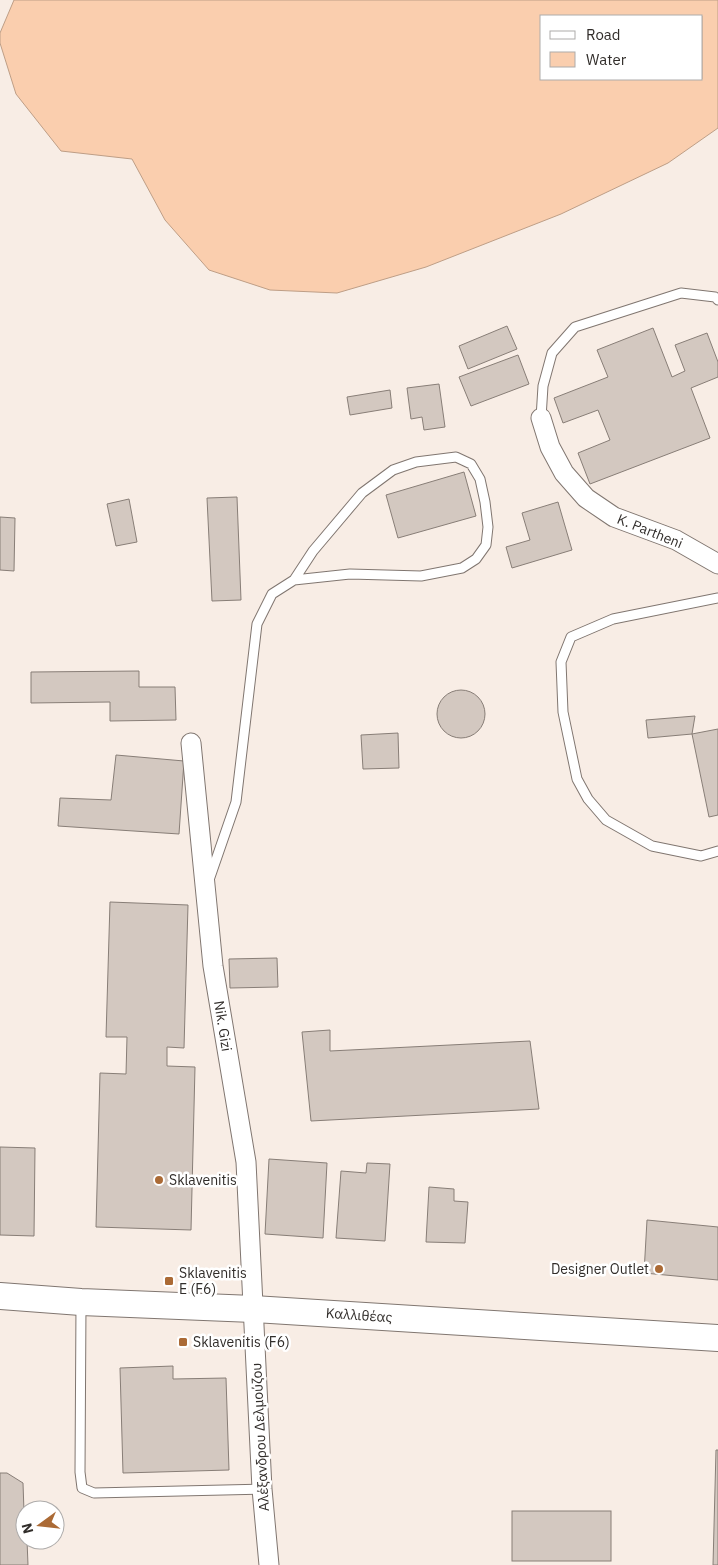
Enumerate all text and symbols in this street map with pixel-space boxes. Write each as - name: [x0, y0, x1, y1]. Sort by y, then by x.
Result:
- legend: [540, 15, 703, 80]
- text: Road: [586, 25, 621, 44]
- text: Water: [586, 50, 627, 69]
- street label: K. Partheni: [615, 510, 685, 552]
- street label: Nik. Gizi: [210, 999, 236, 1053]
- place label: Sklavenitis: [169, 1171, 237, 1189]
- marker: Sklavenitis: [153, 1174, 165, 1186]
- place label: Designer Outlet: [551, 1260, 649, 1278]
- marker: Designer Outlet: [653, 1263, 665, 1275]
- place label: Sklavenitis E (F6): [179, 1264, 247, 1298]
- marker: Sklavenitis E (F6): [163, 1275, 175, 1287]
- street label: Καλλιθέας: [325, 1304, 393, 1326]
- place label: Sklavenitis (F6): [193, 1333, 290, 1351]
- marker: Sklavenitis (F6): [177, 1336, 189, 1348]
- street label: Αλέξανδρου Δελμούζου: [247, 1362, 273, 1512]
- north arrow: [15, 1500, 65, 1550]
- text: N: [17, 1521, 37, 1536]

